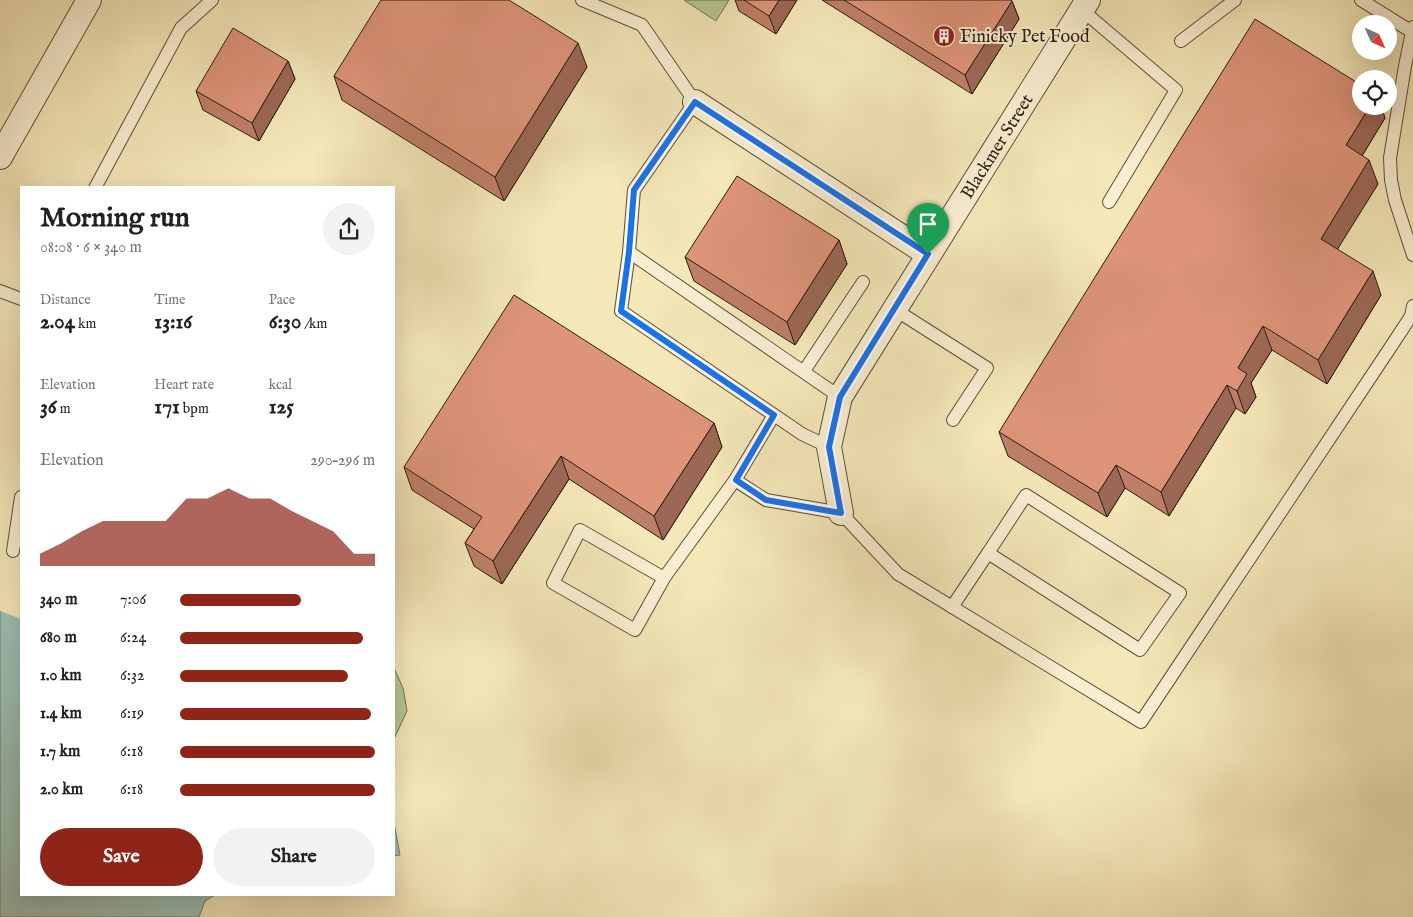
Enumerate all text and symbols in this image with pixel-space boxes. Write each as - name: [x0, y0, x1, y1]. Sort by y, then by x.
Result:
- north arrow: [1352, 15, 1398, 60]
- map controls: [1352, 15, 1397, 115]
- building icon: Finicky Pet Food: [932, 24, 956, 48]
- place label: Finicky Pet Food: [960, 26, 1090, 49]
- button: locate: [1352, 70, 1397, 115]
- street label: Blackmer Street: [957, 90, 1039, 204]
- text: Morning run: [40, 201, 190, 236]
- button: share: [323, 203, 375, 255]
- pin: [907, 203, 949, 254]
- icon: arrive: [914, 210, 942, 238]
- text: 08:08 · 6 × 340 m: [40, 238, 142, 258]
- text: Distance: [40, 291, 91, 309]
- text: Time: [154, 291, 185, 309]
- text: Pace: [269, 291, 295, 309]
- text: 2.04: [40, 309, 75, 336]
- text: 13:16: [154, 309, 192, 336]
- text: 6:30: [269, 309, 301, 336]
- text: km: [75, 315, 96, 333]
- text: /km: [301, 315, 327, 333]
- text: Elevation: [40, 376, 96, 394]
- text: Heart rate: [154, 376, 214, 394]
- text: kcal: [269, 376, 292, 394]
- text: 36: [40, 394, 57, 421]
- text: 171: [154, 394, 180, 421]
- text: 125: [269, 394, 294, 421]
- text: m: [57, 400, 71, 418]
- text: bpm: [180, 400, 209, 418]
- text: Elevation: [40, 451, 103, 471]
- text: 290–296 m: [310, 451, 375, 471]
- text: 340 m: [40, 590, 78, 610]
- text: 7:06: [120, 590, 146, 610]
- text: 680 m: [40, 628, 77, 648]
- text: 6:24: [120, 628, 146, 648]
- text: 1.0 km: [40, 666, 82, 686]
- text: 6:32: [120, 666, 144, 686]
- text: 1.4 km: [40, 704, 82, 724]
- text: 6:19: [120, 704, 144, 724]
- text: 1.7 km: [40, 742, 80, 762]
- text: 6:18: [120, 742, 143, 762]
- text: 2.0 km: [40, 780, 83, 800]
- text: 6:18: [120, 780, 143, 800]
- button: Save: [40, 828, 203, 886]
- button: Share: [213, 828, 375, 886]

